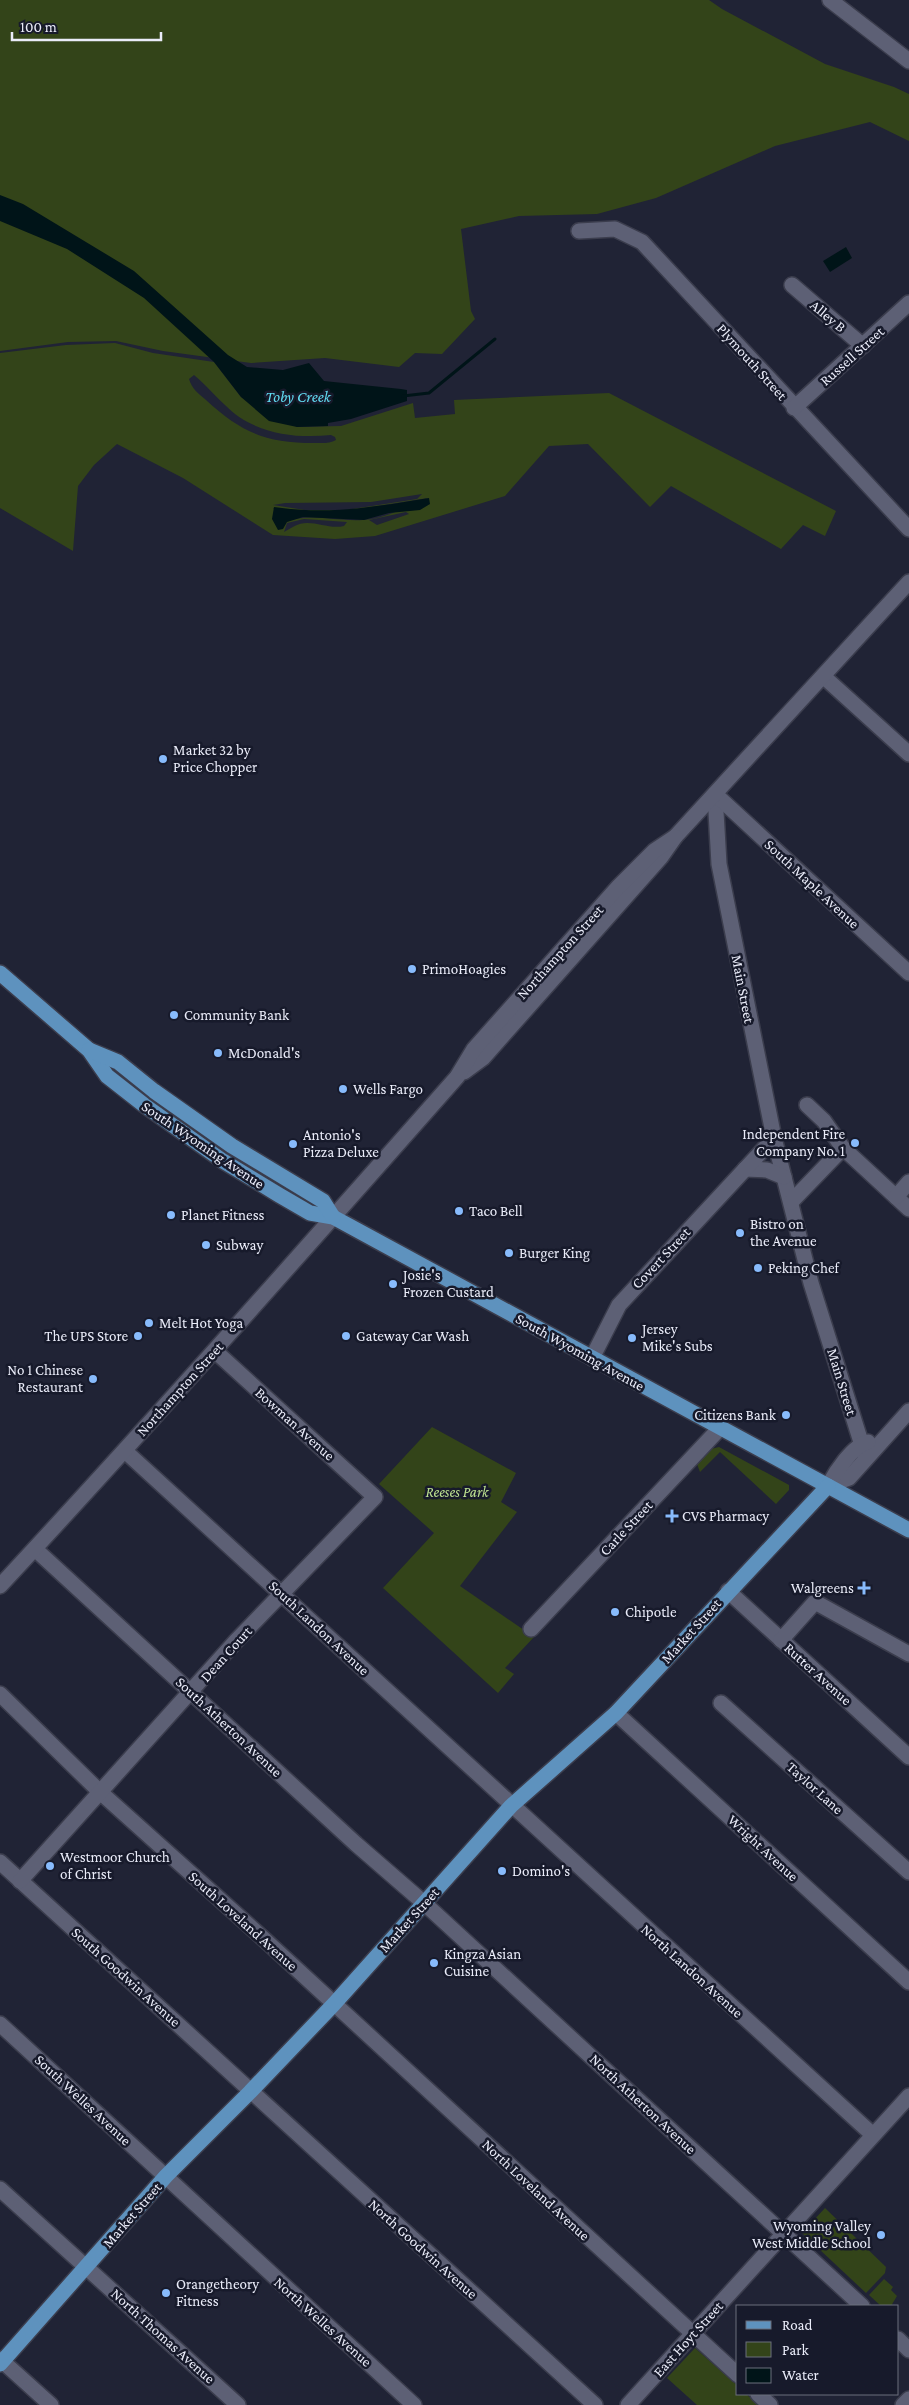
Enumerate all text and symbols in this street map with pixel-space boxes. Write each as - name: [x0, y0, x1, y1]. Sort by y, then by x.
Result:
- scale bar: [12, 10, 161, 42]
- text: 100 m: [20, 19, 57, 35]
- street label: Alley B: [807, 297, 849, 336]
- street label: Plymouth Street: [713, 321, 791, 405]
- street label: Russell Street: [817, 323, 888, 389]
- water label: Toby Creek: [265, 388, 332, 406]
- place label: Market 32 by Price Chopper: [173, 742, 258, 776]
- marker: Market 32 by Price Chopper: [157, 753, 169, 765]
- street label: South Maple Avenue: [761, 836, 863, 933]
- street label: Northampton Street: [514, 901, 608, 1003]
- street label: Main Street: [729, 953, 758, 1026]
- place label: PrimoHoagies: [422, 961, 506, 978]
- marker: PrimoHoagies: [406, 963, 418, 975]
- place label: Community Bank: [184, 1007, 290, 1024]
- marker: Community Bank: [168, 1009, 180, 1021]
- place label: McDonald's: [228, 1045, 300, 1061]
- marker: McDonald's: [212, 1047, 224, 1059]
- place label: Wells Fargo: [353, 1081, 423, 1098]
- marker: Wells Fargo: [337, 1083, 349, 1095]
- street label: South Wyoming Avenue: [138, 1098, 268, 1193]
- place label: Independent Fire Company No. 1: [742, 1126, 845, 1160]
- place label: Antonio's Pizza Deluxe: [303, 1127, 379, 1160]
- marker: Independent Fire Company No. 1: [849, 1137, 861, 1149]
- marker: Antonio's Pizza Deluxe: [287, 1138, 299, 1150]
- place label: Taco Bell: [469, 1203, 523, 1219]
- marker: Taco Bell: [453, 1205, 465, 1217]
- place label: Planet Fitness: [181, 1207, 265, 1223]
- marker: Planet Fitness: [165, 1209, 177, 1221]
- place label: Bistro on the Avenue: [750, 1216, 817, 1249]
- street label: Covert Street: [629, 1223, 694, 1292]
- marker: Bistro on the Avenue: [734, 1227, 746, 1239]
- place label: Subway: [216, 1237, 263, 1254]
- marker: Subway: [200, 1239, 212, 1251]
- place label: Burger King: [519, 1245, 590, 1262]
- marker: Burger King: [503, 1247, 515, 1259]
- place label: Peking Chef: [768, 1260, 841, 1277]
- marker: Peking Chef: [752, 1262, 764, 1274]
- place label: Josie's Frozen Custard: [401, 1267, 494, 1300]
- marker: Josie's Frozen Custard: [387, 1278, 399, 1290]
- street label: South Wyoming Avenue: [513, 1310, 647, 1395]
- place label: Melt Hot Yoga: [159, 1315, 243, 1332]
- marker: Melt Hot Yoga: [143, 1317, 155, 1329]
- place label: Jersey Mike's Subs: [640, 1321, 713, 1354]
- place label: The UPS Store: [44, 1328, 128, 1344]
- place label: Gateway Car Wash: [356, 1328, 469, 1345]
- marker: The UPS Store: [132, 1330, 144, 1342]
- marker: Gateway Car Wash: [340, 1330, 352, 1342]
- marker: Jersey Mike's Subs: [626, 1332, 638, 1344]
- street label: Northampton Street: [134, 1338, 228, 1440]
- street label: Main Street: [824, 1347, 860, 1418]
- place label: No 1 Chinese Restaurant: [7, 1362, 84, 1395]
- marker: No 1 Chinese Restaurant: [87, 1373, 99, 1385]
- street label: Bowman Avenue: [252, 1384, 338, 1464]
- place label: Citizens Bank: [694, 1407, 777, 1423]
- marker: Citizens Bank: [780, 1409, 792, 1421]
- park label: Reeses Park: [425, 1484, 490, 1500]
- street label: Carle Street: [596, 1496, 656, 1559]
- place label: CVS Pharmacy: [682, 1508, 769, 1525]
- marker: CVS Pharmacy: [666, 1510, 678, 1522]
- street label: South Landon Avenue: [266, 1577, 373, 1679]
- place label: Walgreens: [791, 1580, 854, 1597]
- marker: Walgreens: [858, 1582, 870, 1594]
- street label: Market Street: [658, 1595, 725, 1667]
- place label: Chipotle: [625, 1604, 677, 1621]
- marker: Chipotle: [609, 1606, 621, 1618]
- street label: Dean Court: [197, 1622, 256, 1685]
- street label: Rutter Avenue: [781, 1640, 855, 1709]
- street label: South Atherton Avenue: [173, 1674, 286, 1780]
- street label: Taylor Lane: [783, 1759, 847, 1818]
- street label: Wright Avenue: [724, 1811, 802, 1886]
- place label: Westmoor Church of Christ: [60, 1849, 170, 1882]
- marker: Westmoor Church of Christ: [44, 1860, 56, 1872]
- place label: Domino's: [512, 1863, 570, 1879]
- marker: Domino's: [496, 1865, 508, 1877]
- street label: South Loveland Avenue: [185, 1868, 301, 1974]
- street label: Market Street: [376, 1884, 443, 1956]
- street label: North Landon Avenue: [638, 1921, 746, 2021]
- street label: South Goodwin Avenue: [68, 1924, 184, 2030]
- place label: Kingza Asian Cuisine: [444, 1946, 521, 1979]
- marker: Kingza Asian Cuisine: [428, 1957, 440, 1969]
- street label: South Welles Avenue: [32, 2051, 135, 2149]
- street label: North Atherton Avenue: [587, 2051, 700, 2158]
- street label: North Loveland Avenue: [479, 2136, 593, 2244]
- street label: Market Street: [99, 2178, 165, 2251]
- street label: North Goodwin Avenue: [365, 2196, 481, 2302]
- place label: Wyoming Valley West Middle School: [752, 2218, 871, 2251]
- marker: Wyoming Valley West Middle School: [875, 2229, 887, 2241]
- street label: North Welles Avenue: [271, 2274, 375, 2370]
- place label: Orangetheory Fitness: [176, 2276, 259, 2309]
- street label: North Thomas Avenue: [108, 2285, 218, 2387]
- marker: Orangetheory Fitness: [160, 2287, 172, 2299]
- street label: East Hoyt Street: [650, 2297, 727, 2381]
- legend: [736, 2305, 899, 2395]
- text: Road: [782, 2317, 813, 2333]
- text: Park: [782, 2342, 809, 2358]
- text: Water: [782, 2367, 819, 2383]

